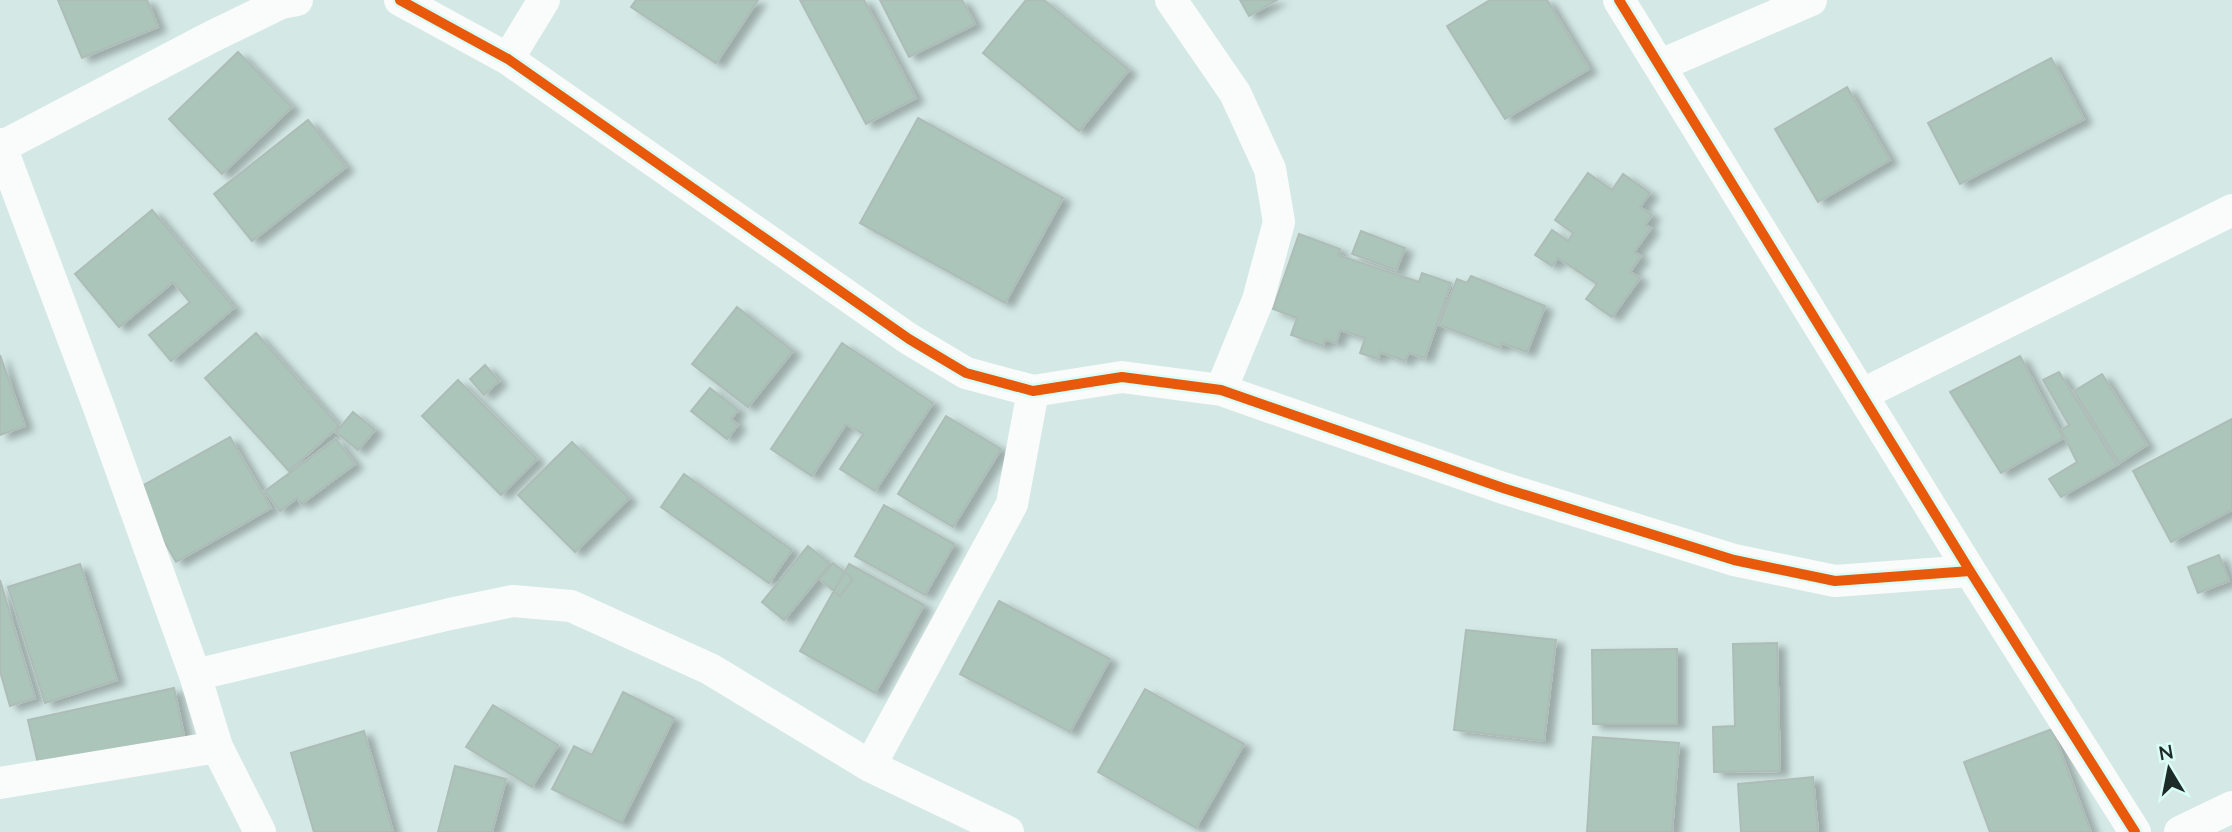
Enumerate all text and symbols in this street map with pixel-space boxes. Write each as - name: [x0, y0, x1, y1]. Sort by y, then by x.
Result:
- north arrow: [2134, 734, 2204, 804]
- text: N: [2157, 739, 2175, 764]

